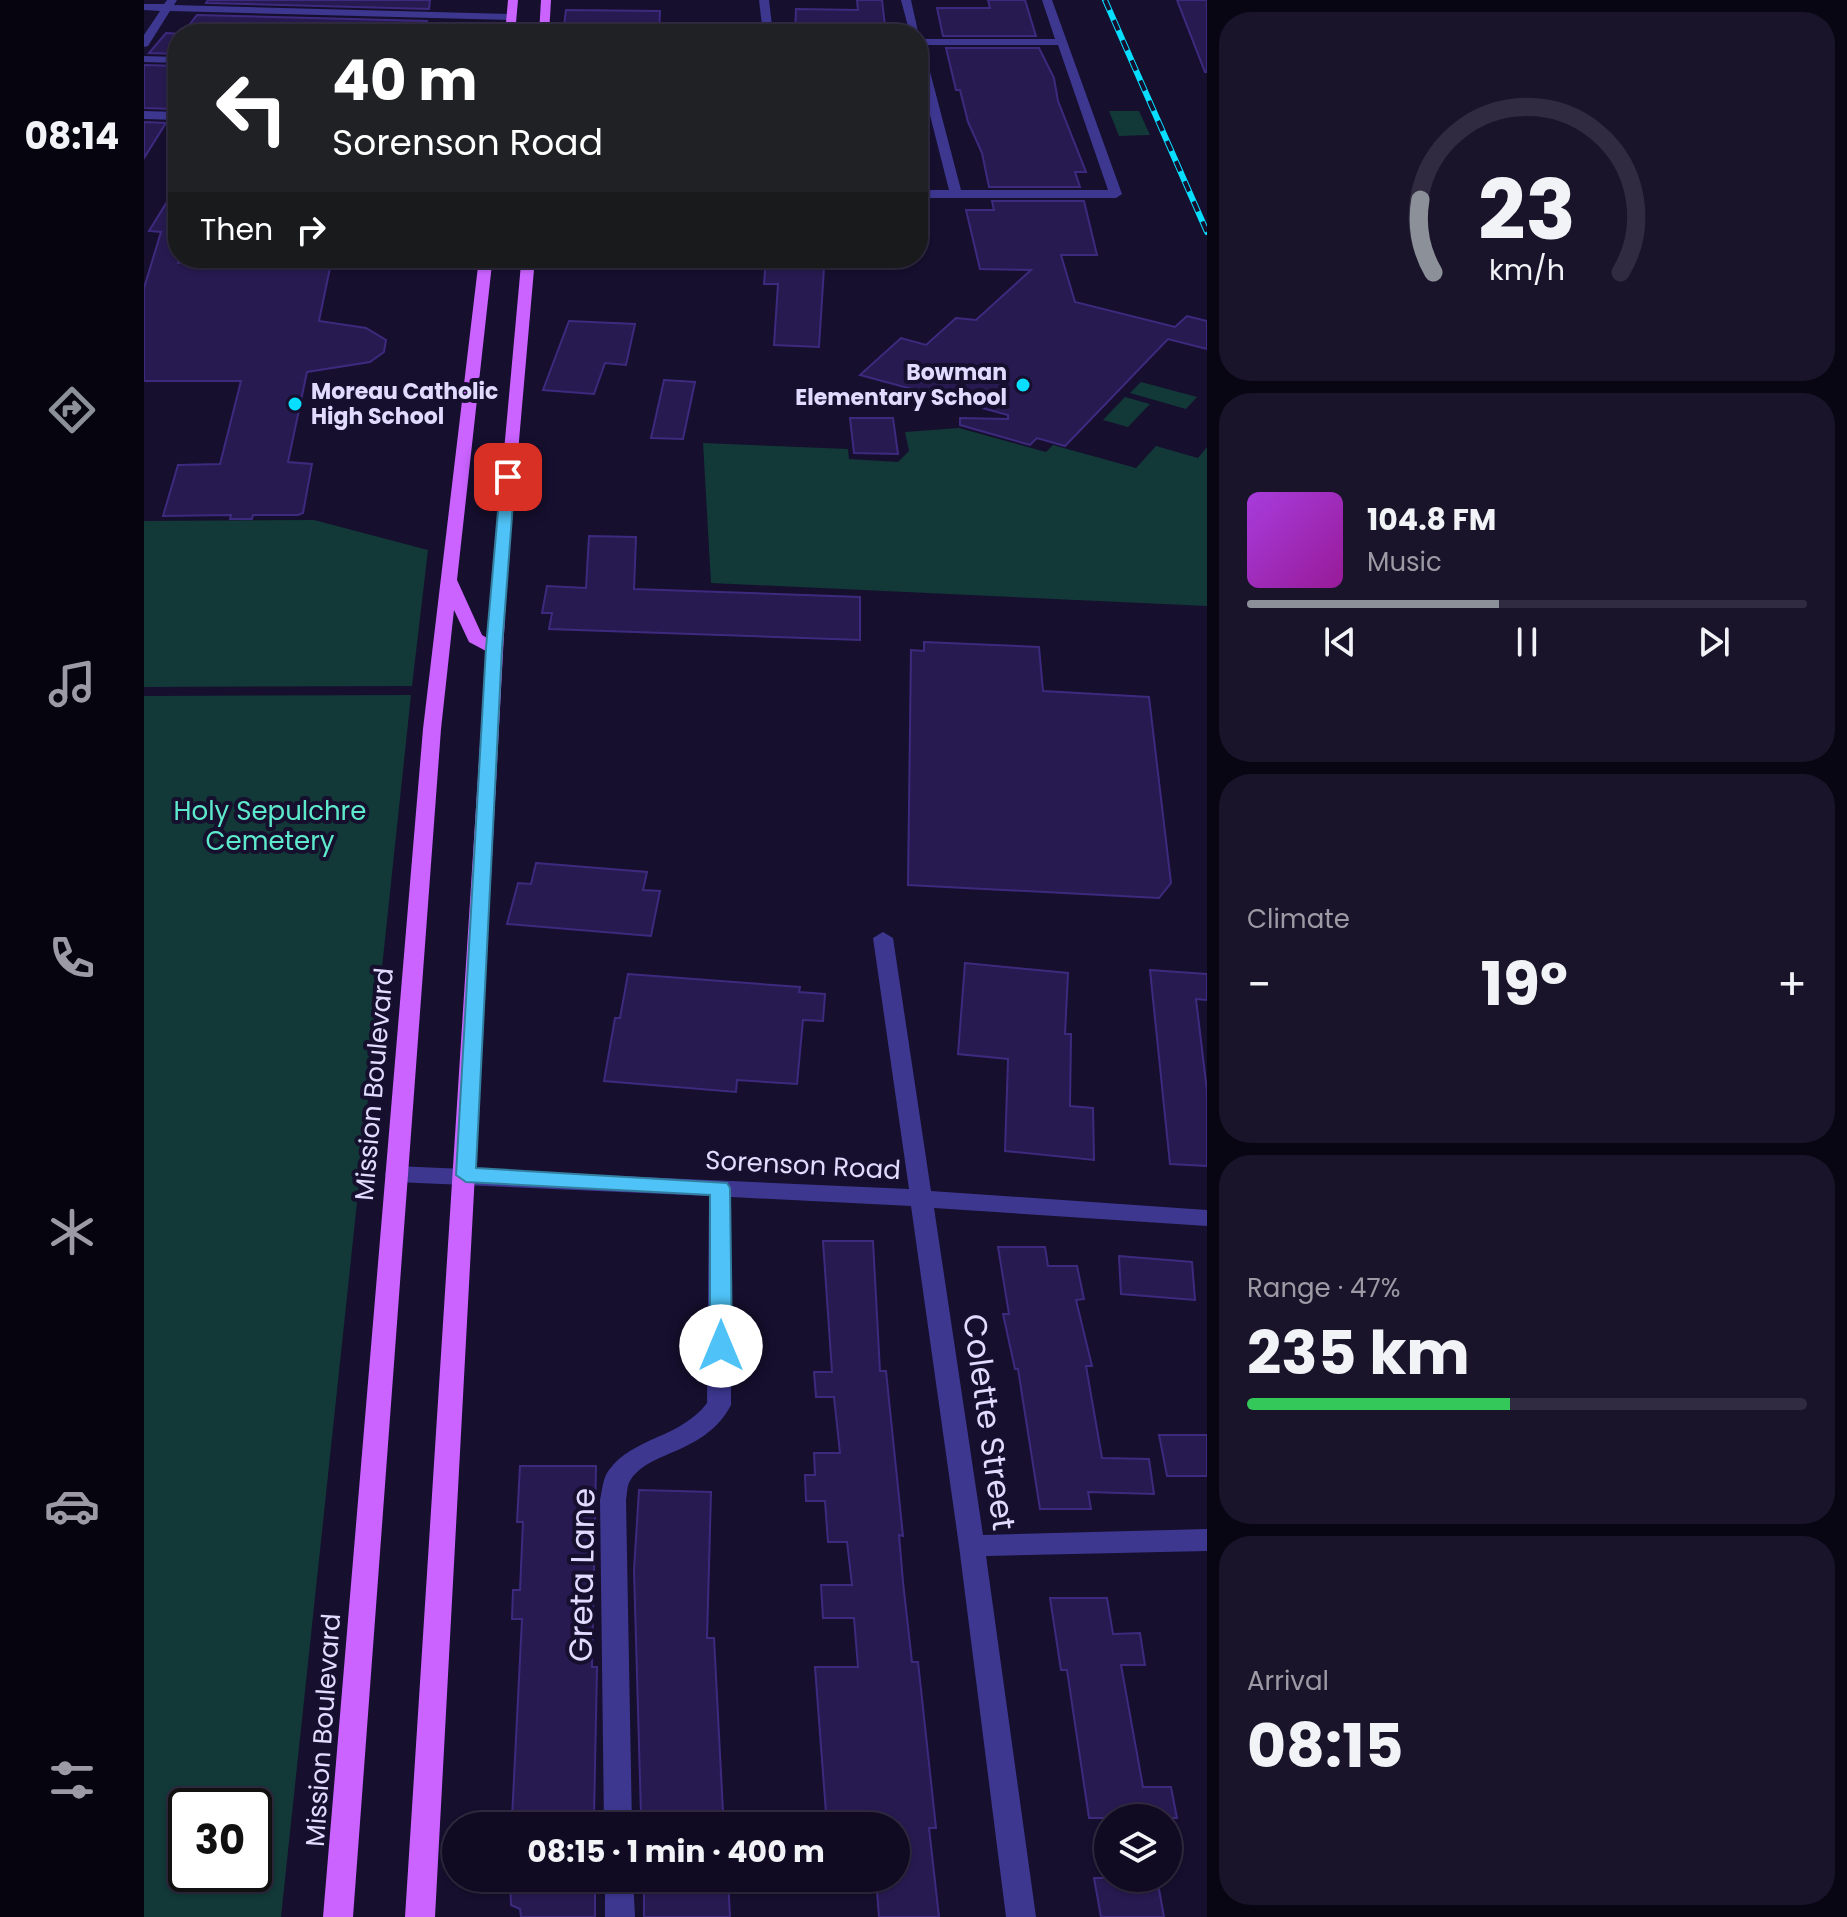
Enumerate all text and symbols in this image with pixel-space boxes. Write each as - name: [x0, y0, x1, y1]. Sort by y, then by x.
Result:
- text: 40 m: [332, 41, 478, 120]
- icon: left: [200, 56, 304, 160]
- text: 08:14: [25, 111, 119, 162]
- text: Sorenson Road: [332, 117, 603, 168]
- text: 23: [1478, 151, 1576, 267]
- text: Then: [200, 208, 273, 251]
- icon: right: [289, 208, 333, 252]
- text: km/h: [1489, 250, 1565, 290]
- place label: Bowman Elementary School: [795, 357, 1007, 413]
- place label: Moreau Catholic High School: [311, 376, 498, 432]
- marker: Bowman Elementary School: [1014, 376, 1032, 394]
- icon: directions: [44, 382, 100, 438]
- marker: Moreau Catholic High School: [286, 395, 304, 413]
- pin: [474, 443, 542, 511]
- icon: arrive: [486, 455, 530, 499]
- text: 104.8 FM: [1367, 498, 1496, 541]
- text: Music: [1367, 544, 1442, 580]
- icon: previous: [1318, 620, 1362, 664]
- icon: pause: [1505, 620, 1549, 664]
- icon: next: [1692, 620, 1736, 664]
- icon: music: [44, 656, 100, 712]
- park label: Holy Sepulchre Cemetery: [174, 793, 366, 859]
- text: Climate: [1247, 901, 1350, 937]
- icon: phone: [44, 930, 100, 986]
- text: 19°: [1480, 942, 1568, 1026]
- text: −: [1247, 954, 1271, 1015]
- text: +: [1777, 954, 1807, 1015]
- street label: Mission Boulevard: [346, 966, 402, 1202]
- street label: Sorenson Road: [704, 1142, 902, 1188]
- icon: climate: [44, 1204, 100, 1260]
- text: Range · 47%: [1247, 1270, 1400, 1306]
- position arrow: [679, 1304, 763, 1388]
- street label: Colette Street: [952, 1311, 1027, 1533]
- text: 235 km: [1247, 1311, 1470, 1395]
- icon: car: [44, 1478, 100, 1534]
- street label: Greta Lane: [557, 1487, 606, 1663]
- street label: Mission Boulevard: [297, 1612, 349, 1848]
- text: Arrival: [1247, 1663, 1329, 1699]
- text: 08:15: [1247, 1704, 1404, 1788]
- icon: filters: [44, 1752, 100, 1808]
- speed limit sign: 30: [168, 1788, 272, 1892]
- map controls: [1094, 1804, 1182, 1892]
- button: layers: [1094, 1804, 1182, 1892]
- text: 08:15 · 1 min · 400 m: [527, 1830, 825, 1873]

